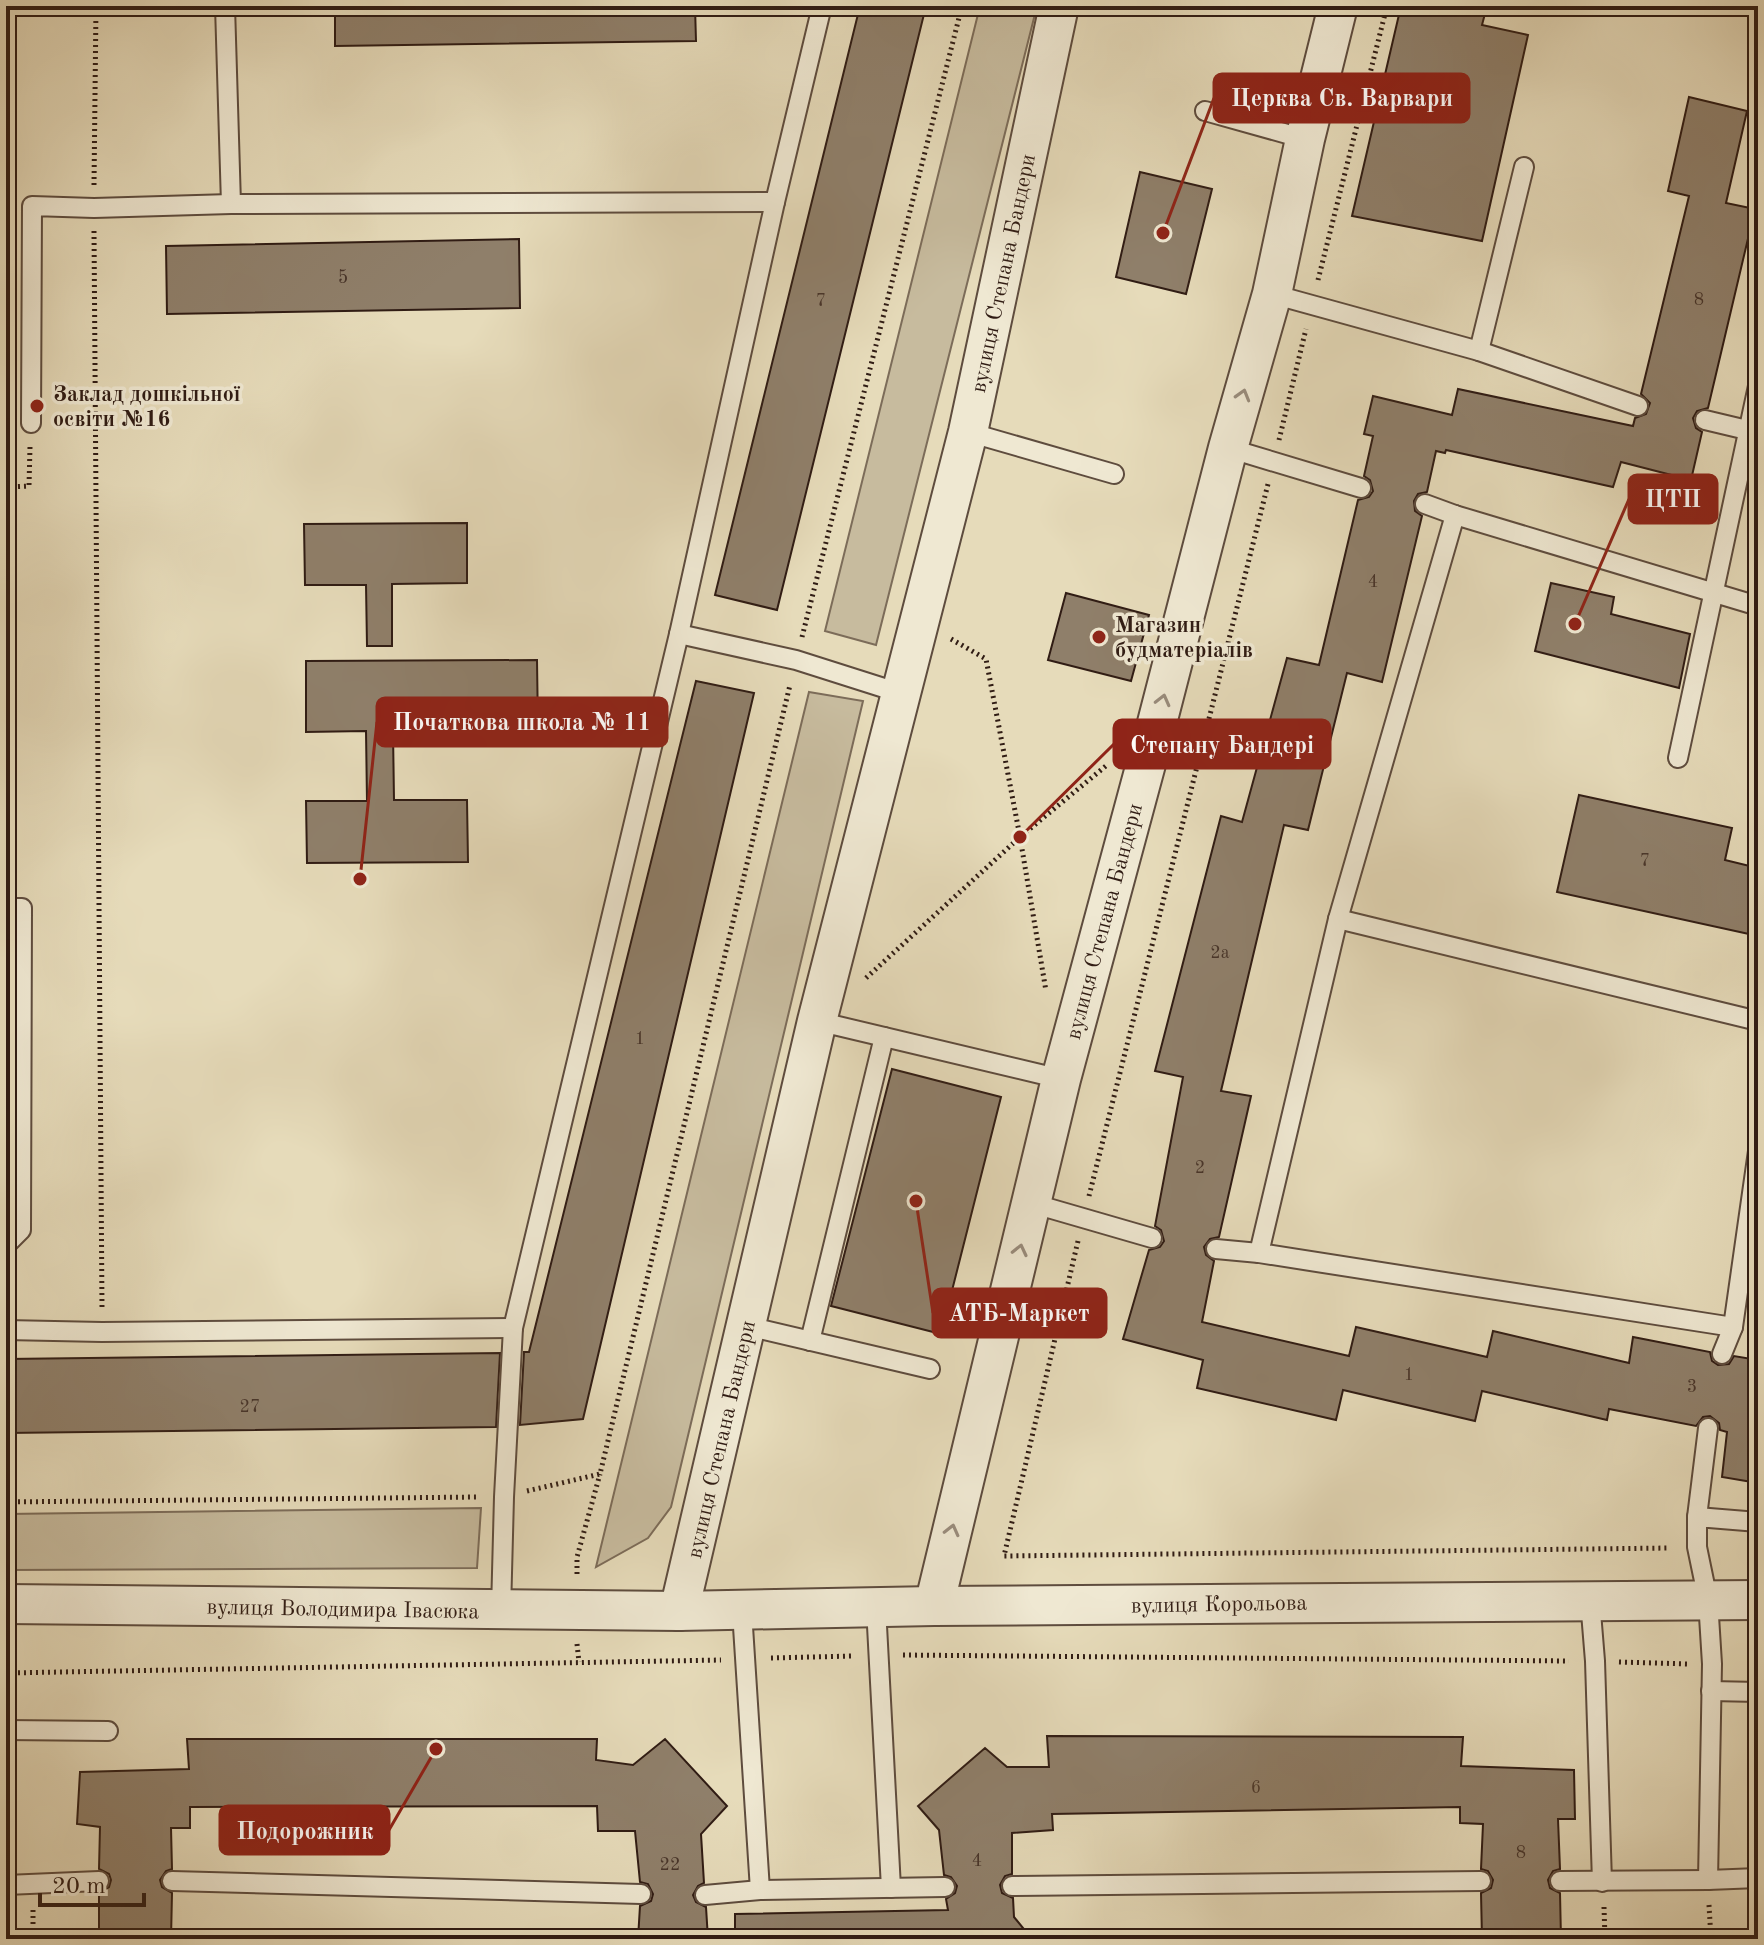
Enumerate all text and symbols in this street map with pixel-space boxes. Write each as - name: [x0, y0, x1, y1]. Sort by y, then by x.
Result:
- callout: Церква Св. Варвари: [1214, 74, 1469, 122]
- text: Церква Св. Варвари: [1231, 88, 1453, 112]
- street label: вулиця Степана Бандери: [968, 152, 1040, 395]
- house number: 5: [338, 269, 348, 287]
- house number: 8: [1694, 291, 1704, 309]
- house number: 7: [816, 292, 826, 310]
- place label: Заклад дошкільної освіти №16: [53, 384, 241, 431]
- one-way arrow: [1234, 388, 1250, 402]
- marker: Заклад дошкільної освіти №16: [28, 397, 46, 415]
- callout: ЦТП: [1629, 475, 1717, 523]
- text: ЦТП: [1645, 489, 1701, 513]
- house number: 4: [1368, 573, 1378, 591]
- place label: Магазин будматеріалів: [1115, 615, 1253, 662]
- marker: Магазин будматеріалів: [1090, 628, 1108, 646]
- one-way arrow: [1154, 694, 1171, 708]
- callout: Початкова школа № 11: [377, 698, 667, 746]
- text: Початкова школа № 11: [393, 712, 651, 736]
- callout: Степану Бандері: [1114, 720, 1330, 768]
- text: Степану Бандері: [1130, 735, 1314, 759]
- street label: вулиця Степана Бандери: [1063, 801, 1147, 1042]
- house number: 7: [1640, 852, 1650, 870]
- house number: 2а: [1210, 944, 1230, 962]
- house number: 1: [635, 1030, 645, 1048]
- house number: 2: [1195, 1159, 1205, 1177]
- one-way arrow: [1010, 1244, 1027, 1257]
- callout: АТБ-Маркет: [933, 1289, 1106, 1337]
- text: АТБ-Маркет: [948, 1303, 1090, 1327]
- street label: вулиця Степана Бандери: [684, 1318, 760, 1561]
- house number: 1: [1404, 1366, 1414, 1384]
- house number: 3: [1687, 1378, 1697, 1396]
- house number: 27: [240, 1398, 260, 1416]
- one-way arrow: [943, 1524, 960, 1537]
- street label: вулиця Корольова: [1131, 1592, 1308, 1618]
- street label: вулиця Володимира Івасюка: [206, 1597, 480, 1623]
- house number: 6: [1251, 1779, 1261, 1797]
- callout: Подорожник: [220, 1806, 389, 1854]
- text: Подорожник: [236, 1821, 374, 1845]
- house number: 8: [1516, 1844, 1526, 1862]
- house number: 4: [972, 1852, 982, 1870]
- house number: 22: [660, 1856, 680, 1874]
- scale bar: [40, 1857, 144, 1907]
- text: 20 m: [52, 1875, 106, 1899]

